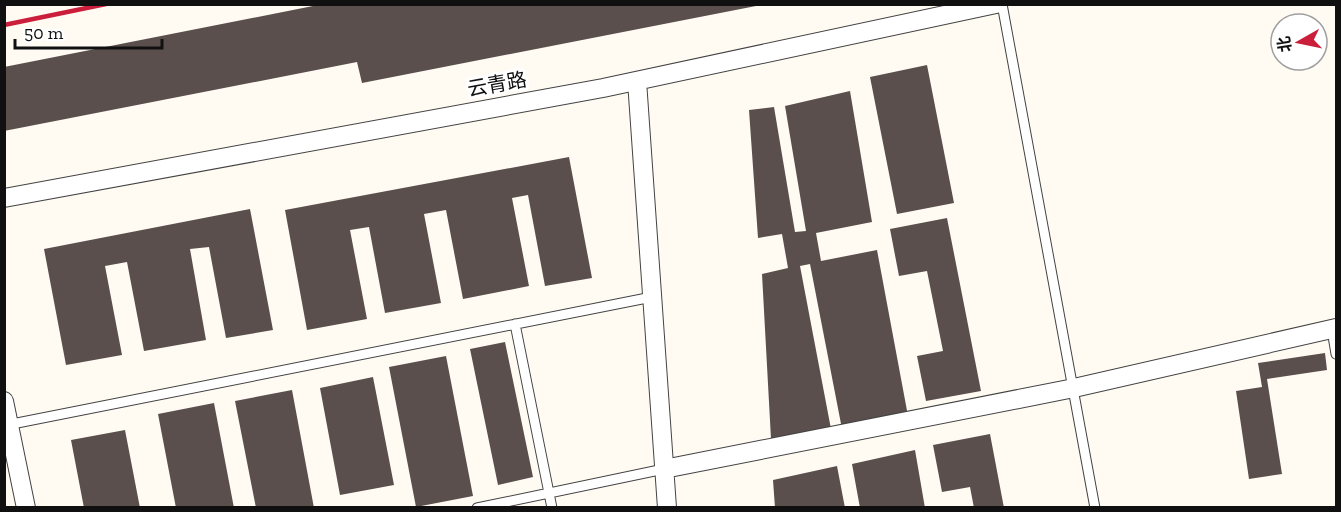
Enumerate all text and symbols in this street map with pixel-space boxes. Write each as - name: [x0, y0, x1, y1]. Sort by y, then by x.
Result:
- scale bar: [15, 12, 162, 50]
- north arrow: [1269, 12, 1329, 72]
- text: 50 m: [24, 22, 64, 44]
- text: 北: [1274, 35, 1295, 54]
- street label: 云青路: [465, 67, 529, 101]

